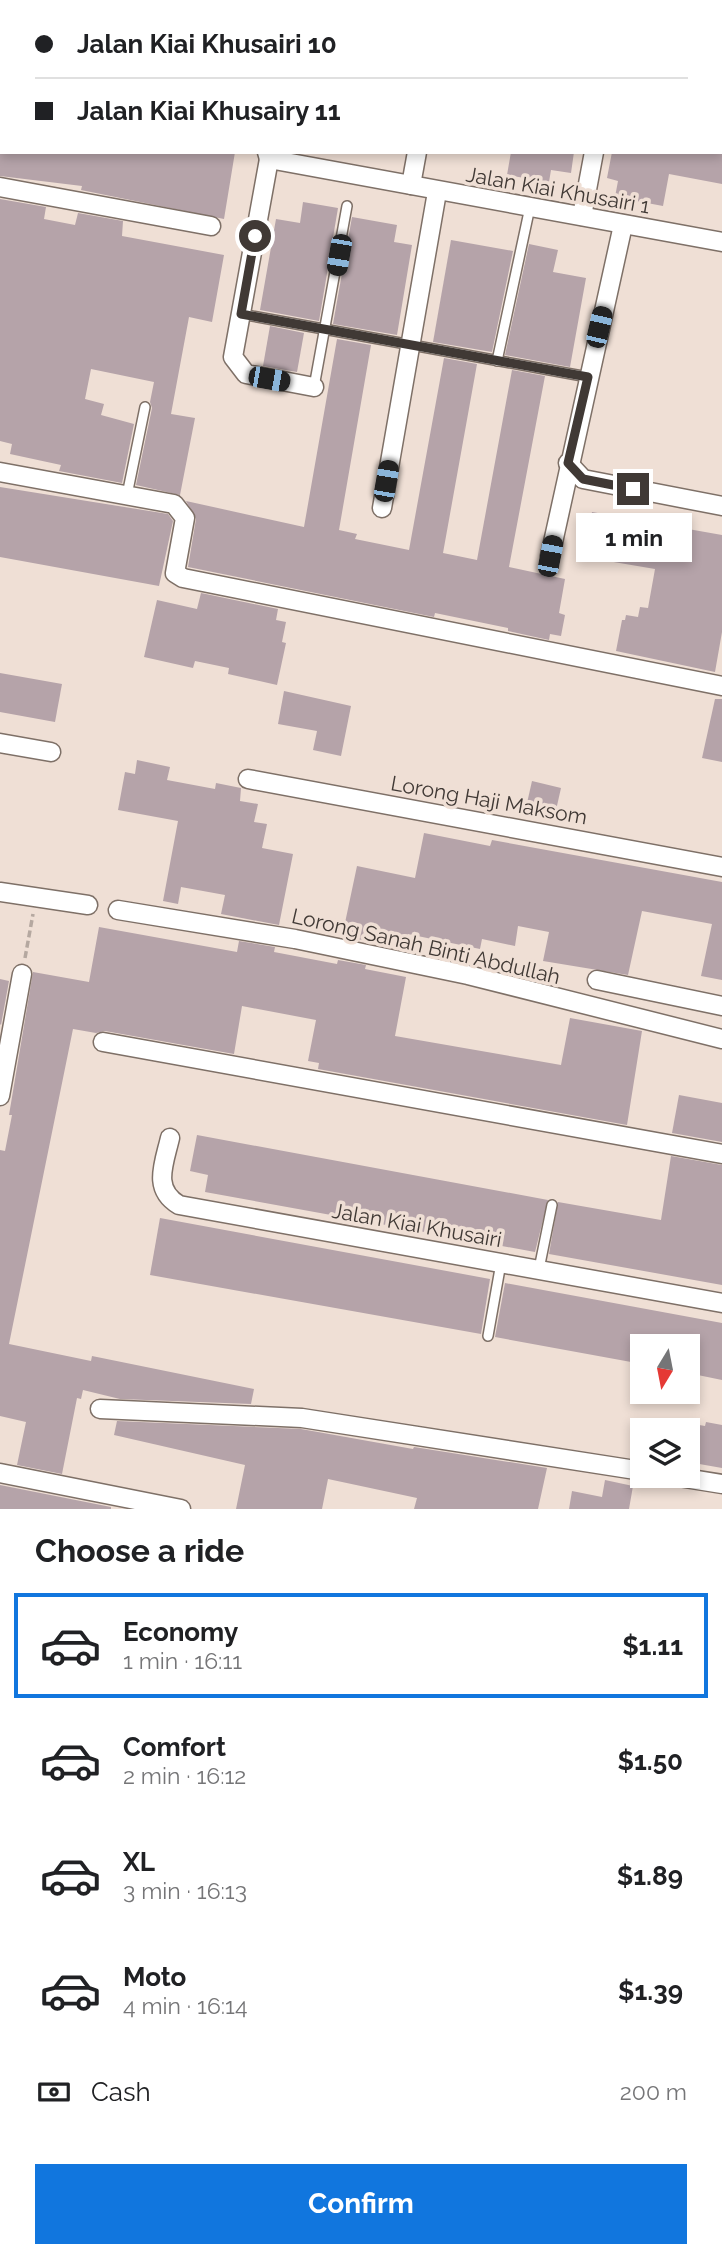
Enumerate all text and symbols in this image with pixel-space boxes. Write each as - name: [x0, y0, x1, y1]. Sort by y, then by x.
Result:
- text: Jalan Kiai Khusairi 10: [77, 29, 337, 59]
- text: Jalan Kiai Khusairy 11: [77, 96, 341, 126]
- street label: Jalan Kiai Khusairi 1: [464, 162, 652, 218]
- route start: [239, 220, 271, 252]
- car: [326, 232, 353, 278]
- car: [585, 304, 614, 350]
- car: [247, 365, 292, 393]
- car: [373, 458, 400, 504]
- route end: [617, 473, 649, 505]
- callout: 1 min: [575, 514, 691, 562]
- text: 1 min: [605, 524, 663, 551]
- car: [536, 533, 565, 579]
- street label: Lorong Haji Maksom: [389, 770, 589, 830]
- street label: Lorong Sanah Binti Abdullah: [289, 903, 563, 989]
- street label: Jalan Kiai Khusairi: [330, 1198, 504, 1252]
- north arrow: [630, 1334, 700, 1404]
- map controls: [630, 1334, 700, 1488]
- button: layers: [630, 1418, 700, 1488]
- text: Choose a ride: [35, 1532, 244, 1569]
- icon: car: [39, 1614, 102, 1677]
- text: Economy: [123, 1617, 238, 1647]
- text: $1.11: [622, 1631, 683, 1661]
- text: 1 min · 16:11: [123, 1647, 242, 1674]
- icon: car: [39, 1729, 102, 1792]
- text: Comfort: [123, 1732, 226, 1762]
- text: $1.50: [617, 1746, 683, 1776]
- text: 2 min · 16:12: [123, 1762, 246, 1789]
- icon: car: [39, 1844, 102, 1907]
- text: XL: [123, 1847, 155, 1877]
- text: $1.89: [617, 1861, 683, 1891]
- text: 3 min · 16:13: [123, 1877, 247, 1904]
- icon: car: [39, 1959, 102, 2022]
- text: Moto: [123, 1962, 186, 1992]
- text: $1.39: [618, 1976, 683, 2006]
- text: 4 min · 16:14: [123, 1992, 248, 2019]
- icon: cash: [35, 2073, 73, 2111]
- text: Cash: [91, 2077, 151, 2107]
- text: 200 m: [620, 2078, 687, 2105]
- button: Confirm: [35, 2164, 687, 2244]

